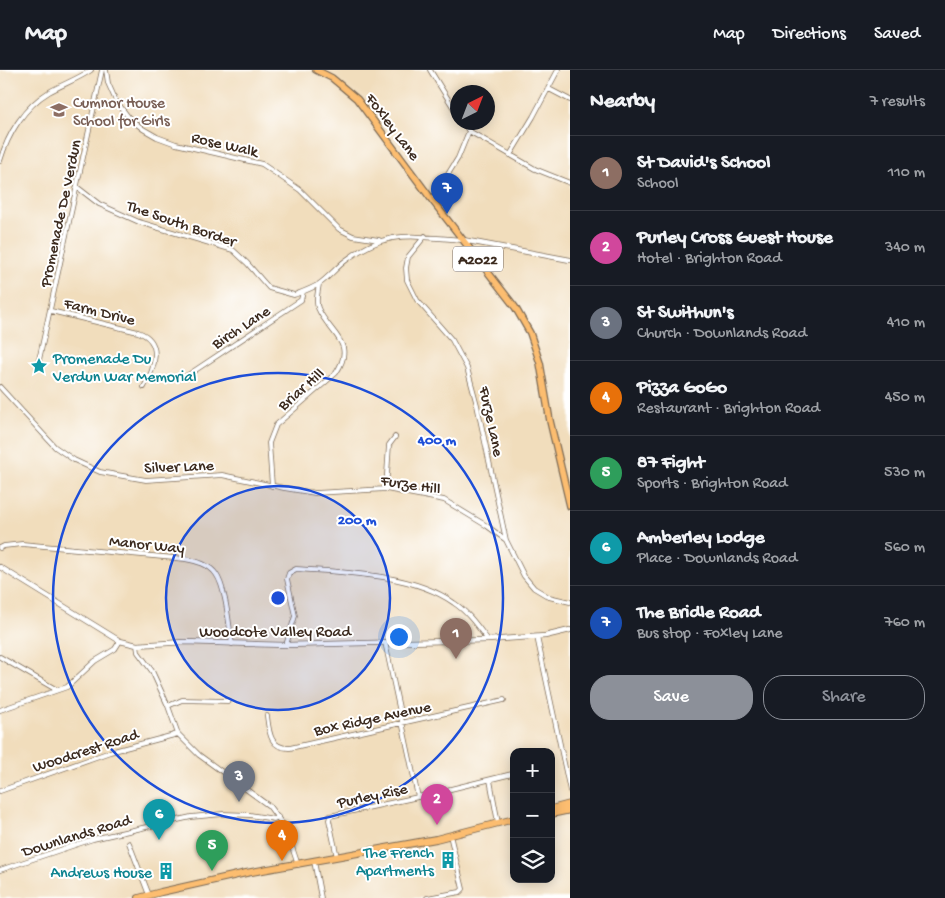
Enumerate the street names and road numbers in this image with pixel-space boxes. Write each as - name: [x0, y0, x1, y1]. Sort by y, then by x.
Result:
- street label: Foxley Lane: [359, 90, 423, 166]
- street label: Rose Walk: [189, 130, 261, 164]
- street label: Promenade De Verdun: [37, 138, 87, 290]
- street label: The South Border: [123, 197, 239, 253]
- road number: A2022: [453, 246, 503, 272]
- street label: Farm Drive: [61, 295, 137, 332]
- street label: Birch Lane: [208, 303, 275, 355]
- street label: Briar Hill: [274, 365, 329, 417]
- street label: Furze Lane: [473, 384, 506, 459]
- street label: Silver Lane: [144, 458, 215, 479]
- street label: Furze Hill: [378, 472, 442, 501]
- street label: Manor Way: [108, 533, 185, 560]
- street label: Woodcote Valley Road: [199, 624, 352, 643]
- street label: Box Ridge Avenue: [311, 699, 434, 742]
- street label: Woodcrest Road: [31, 726, 143, 778]
- street label: Purley Rise: [335, 781, 410, 814]
- street label: Downlands Road: [19, 811, 135, 863]

